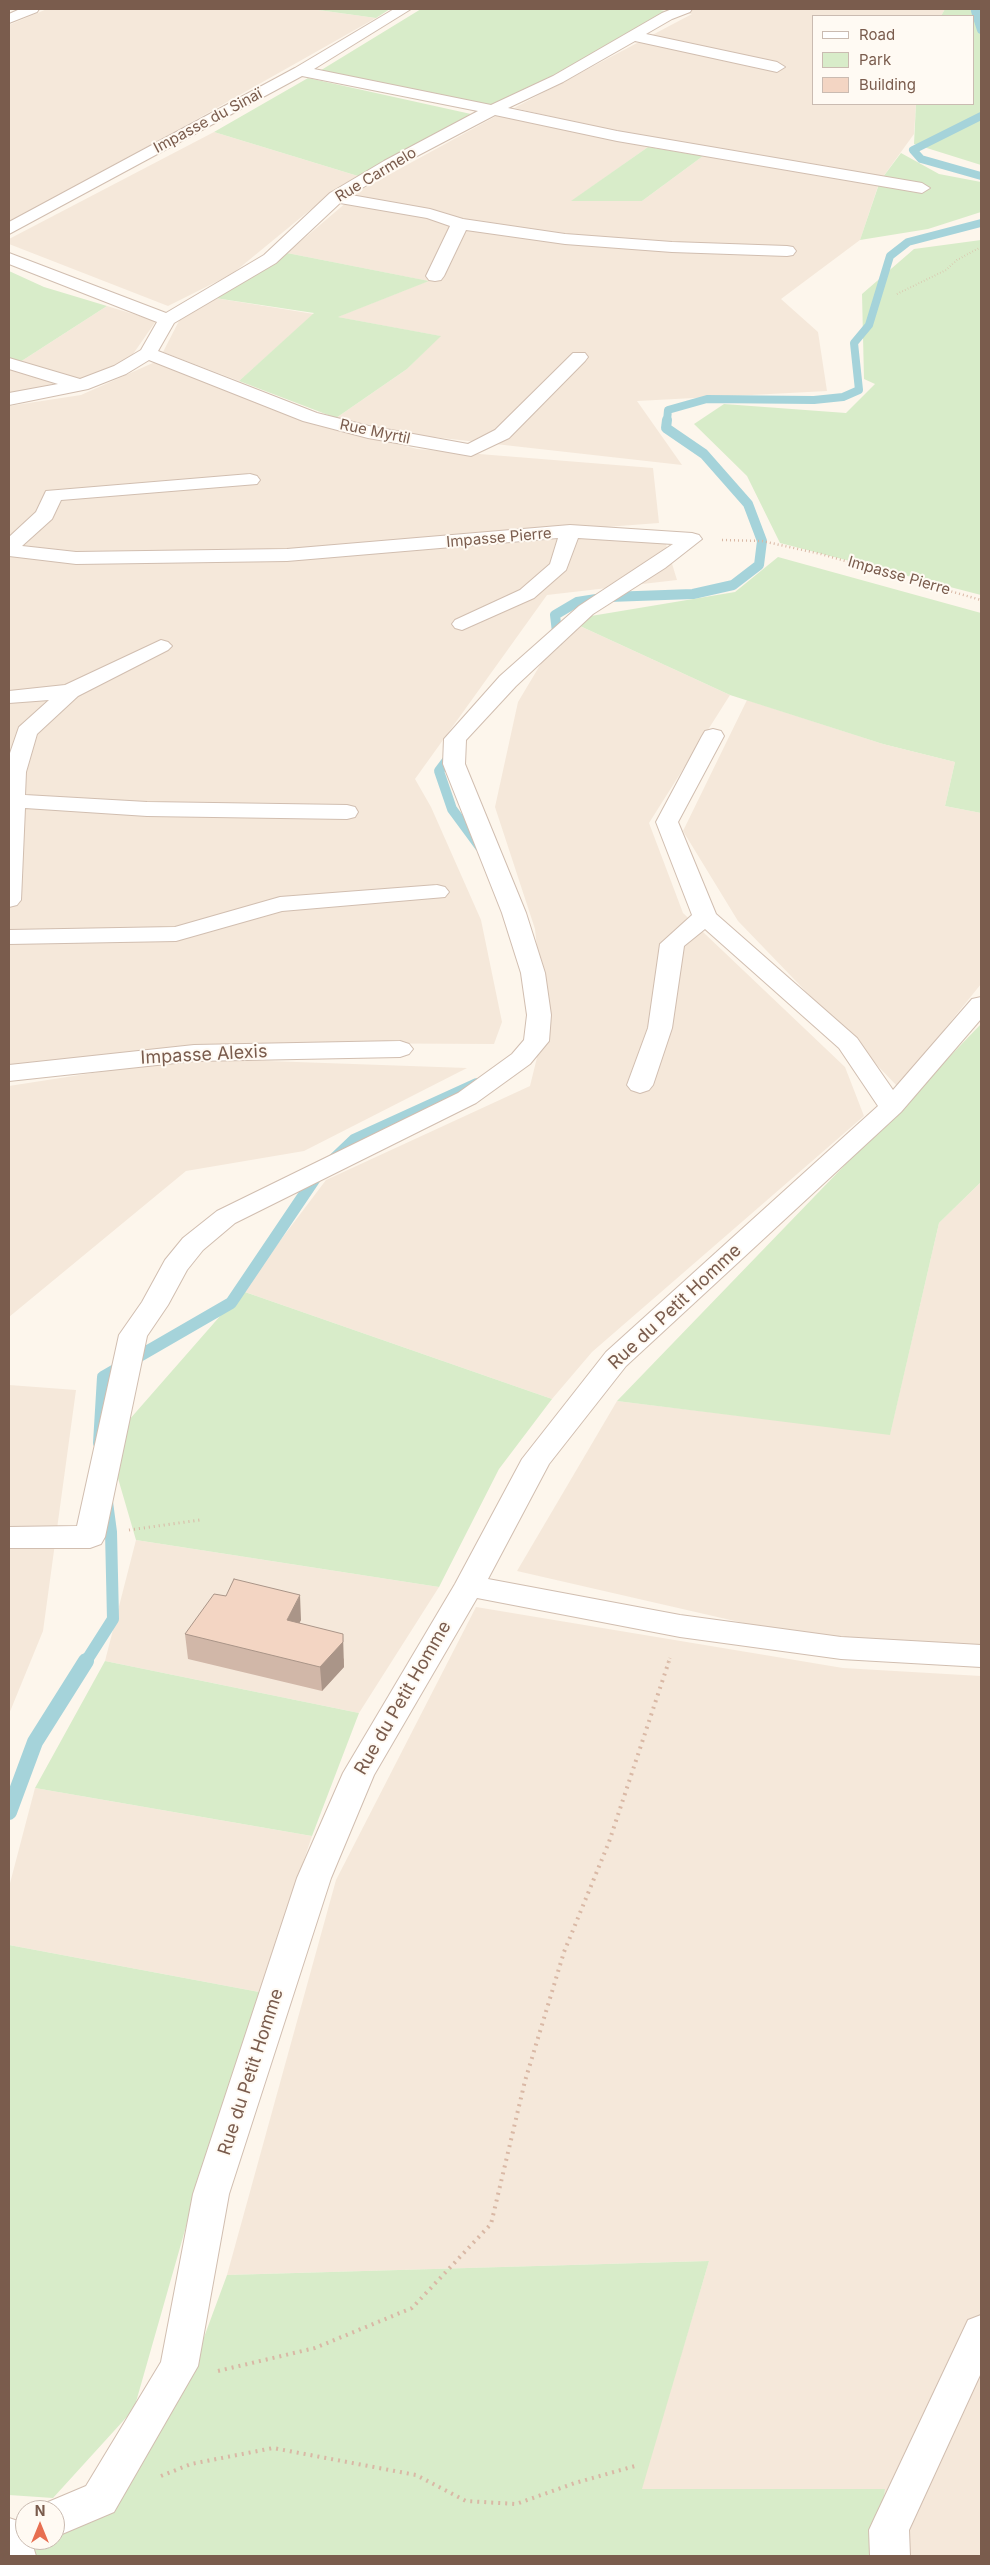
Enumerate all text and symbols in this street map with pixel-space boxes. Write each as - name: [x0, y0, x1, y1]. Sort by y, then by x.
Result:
- legend: [812, 15, 975, 105]
- text: Road: [859, 25, 895, 44]
- text: Park: [859, 50, 891, 69]
- text: Building: [859, 75, 916, 94]
- street label: Impasse du Sinaï: [151, 85, 265, 157]
- street label: Rue Carmelo: [332, 144, 420, 206]
- street label: Rue Myrtil: [338, 416, 412, 448]
- street label: Impasse Pierre: [446, 524, 552, 552]
- street label: Impasse Pierre: [846, 553, 952, 599]
- street label: Impasse Alexis: [140, 1041, 268, 1069]
- street label: Rue du Petit Homme: [604, 1240, 746, 1374]
- street label: Rue du Petit Homme: [350, 1617, 456, 1779]
- street label: Rue du Petit Homme: [214, 1986, 288, 2158]
- north arrow: [15, 2500, 65, 2550]
- text: N: [35, 2502, 45, 2519]

